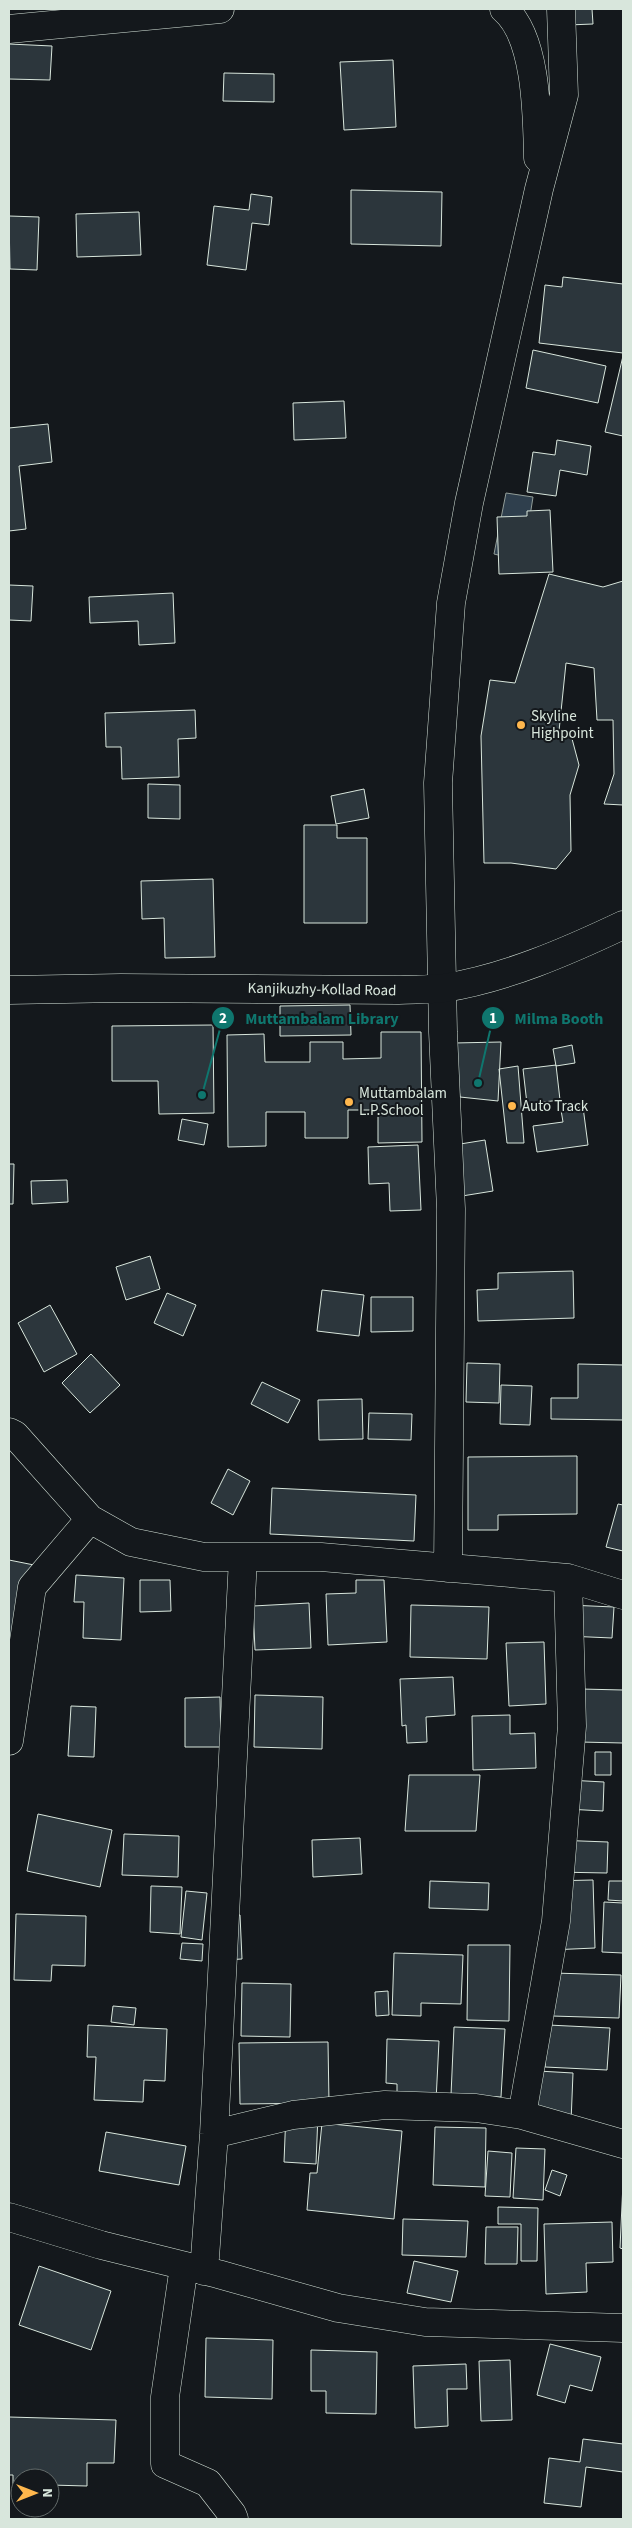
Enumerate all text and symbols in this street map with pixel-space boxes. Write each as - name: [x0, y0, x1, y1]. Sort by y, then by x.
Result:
- place label: Skyline Highpoint: [531, 706, 594, 744]
- marker: Skyline Highpoint: [515, 719, 527, 731]
- street label: Kanjikuzhy-Kollad Road: [247, 978, 397, 1001]
- callout: Muttambalam Library: [210, 1003, 408, 1034]
- callout: Milma Booth: [480, 1003, 614, 1034]
- text: 2: [219, 1008, 227, 1029]
- text: Muttambalam Library: [245, 1008, 399, 1030]
- text: 1: [489, 1008, 497, 1029]
- text: Milma Booth: [515, 1008, 603, 1030]
- place label: Muttambalam L.P.School: [359, 1083, 447, 1121]
- marker: Muttambalam L.P.School: [343, 1096, 355, 1108]
- place label: Auto Track: [522, 1096, 589, 1117]
- marker: Auto Track: [506, 1100, 518, 1112]
- north arrow: [10, 2468, 60, 2518]
- text: N: [37, 2488, 57, 2498]

